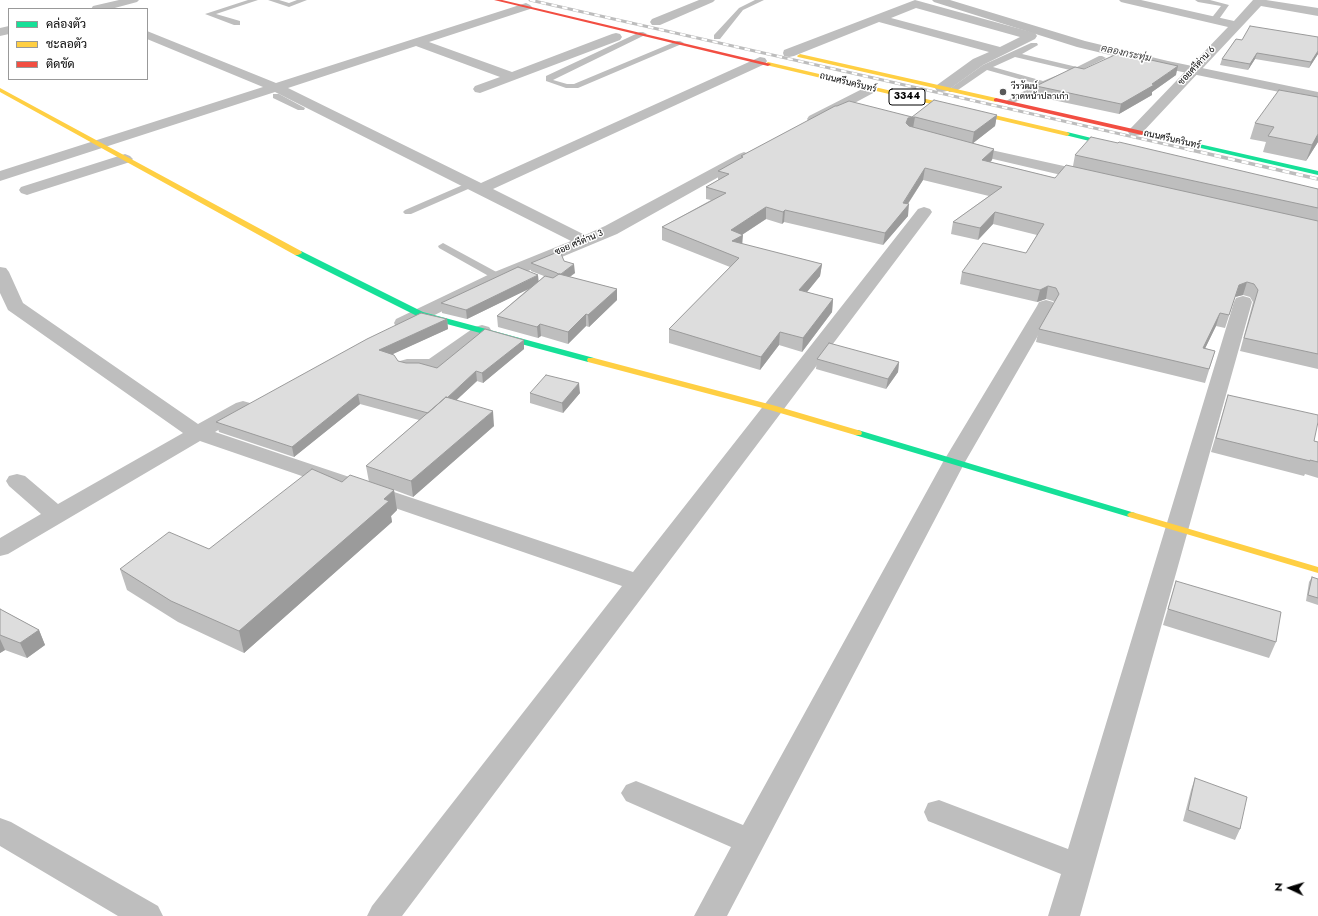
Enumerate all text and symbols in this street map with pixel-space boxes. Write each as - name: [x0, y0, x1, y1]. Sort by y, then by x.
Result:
- legend: [8, 8, 148, 80]
- text: คล่องตัว: [46, 15, 86, 33]
- text: ชะลอตัว: [46, 35, 87, 53]
- water label: คลองกระทุ่ม: [1100, 43, 1152, 65]
- street label: ซอยศรีด่าน 6: [1176, 44, 1218, 88]
- text: ติดขัด: [46, 55, 75, 73]
- street label: ถนนศรีนครินทร์: [819, 71, 877, 95]
- place label: วีรวัฒน์ ราดหน้าปลาเก๋า: [1011, 82, 1069, 103]
- marker: วีรวัฒน์ ราดหน้าปลาเก๋า: [998, 87, 1008, 97]
- road number: 3344: [889, 89, 925, 105]
- street label: ถนนศรีนครินทร์: [1143, 128, 1201, 152]
- street label: ซอย ศรีด่าน 3: [553, 228, 605, 258]
- north arrow: [1270, 868, 1310, 908]
- text: N: [1270, 882, 1286, 892]

